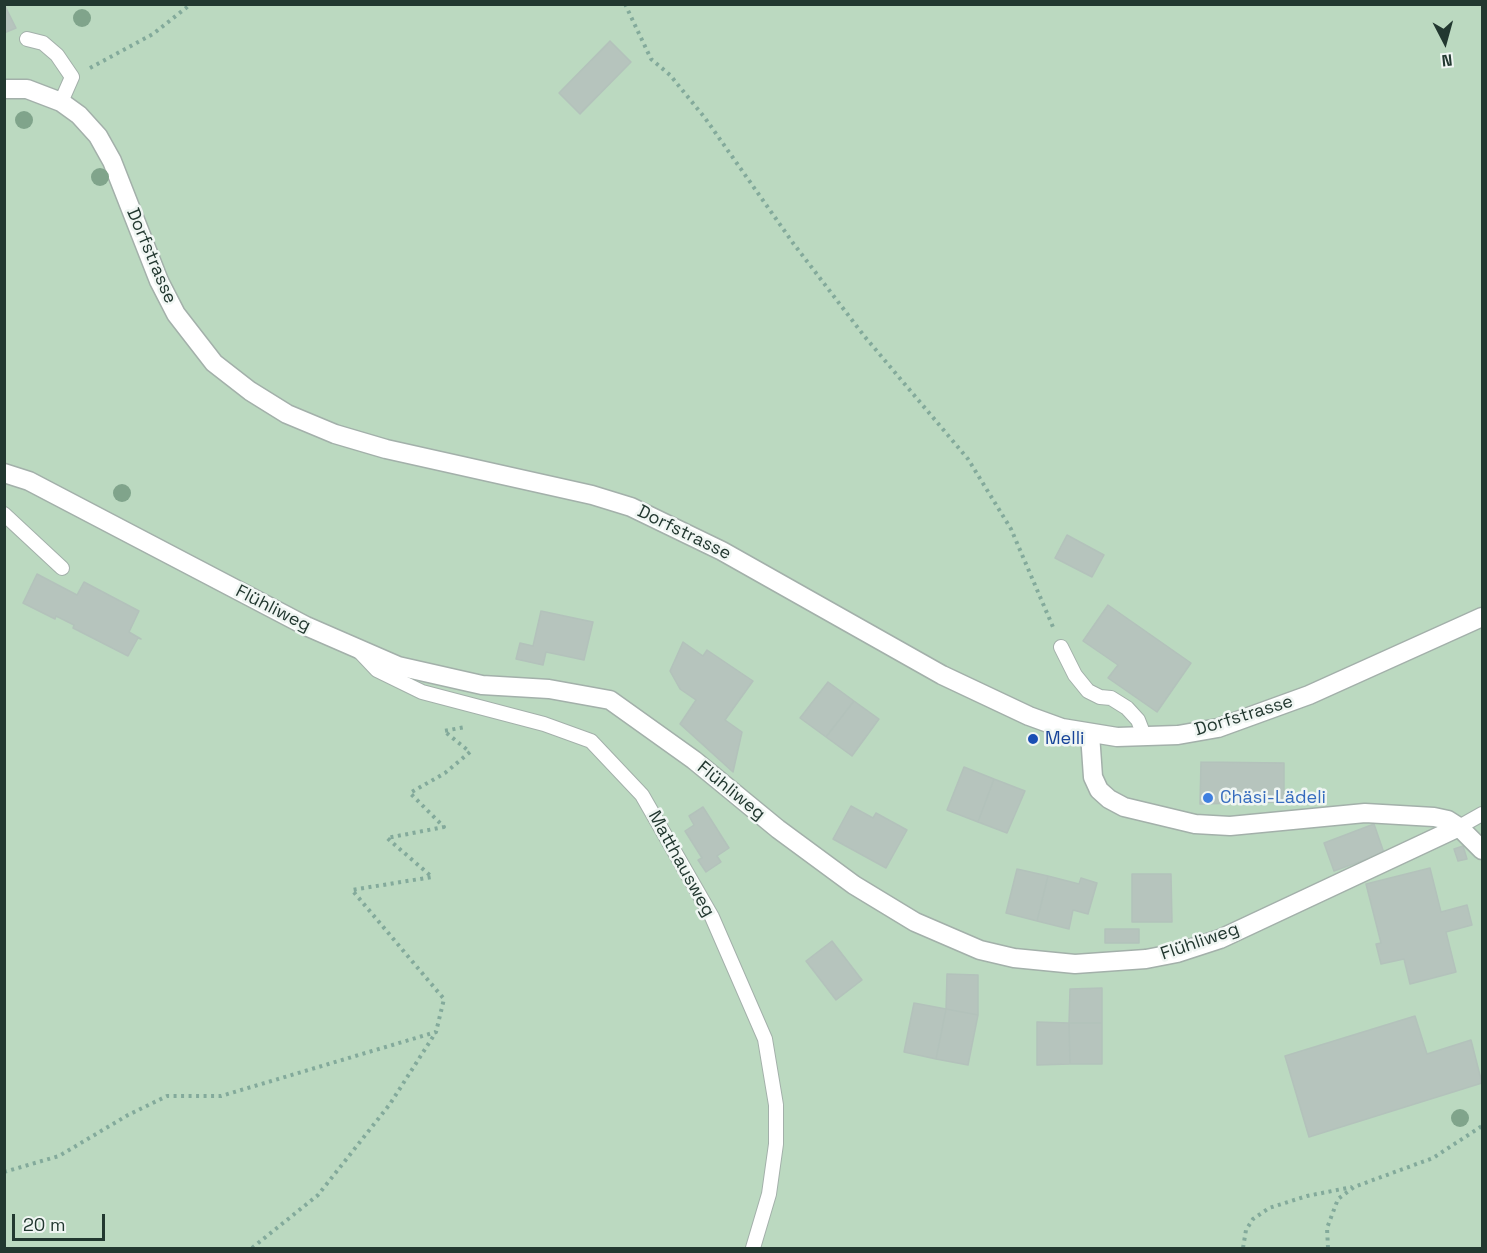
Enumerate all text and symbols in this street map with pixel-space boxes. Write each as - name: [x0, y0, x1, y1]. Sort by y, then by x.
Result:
- north arrow: [1415, 12, 1475, 72]
- text: N: [1441, 49, 1453, 71]
- street label: Dorfstrasse: [121, 205, 181, 307]
- street label: Dorfstrasse: [634, 501, 734, 565]
- street label: Flühliweg: [232, 581, 314, 637]
- street label: Dorfstrasse: [1192, 691, 1296, 741]
- place label: Melli: [1045, 728, 1084, 750]
- marker: Melli: [1026, 732, 1040, 746]
- street label: Flühliweg: [693, 757, 769, 825]
- place label: Chäsi-Lädeli: [1220, 787, 1326, 809]
- marker: Chäsi-Lädeli: [1201, 791, 1215, 805]
- street label: Matthausweg: [643, 807, 719, 921]
- street label: Flühliweg: [1158, 919, 1242, 965]
- scale bar: [15, 1202, 108, 1240]
- text: 20 m: [23, 1213, 66, 1236]

